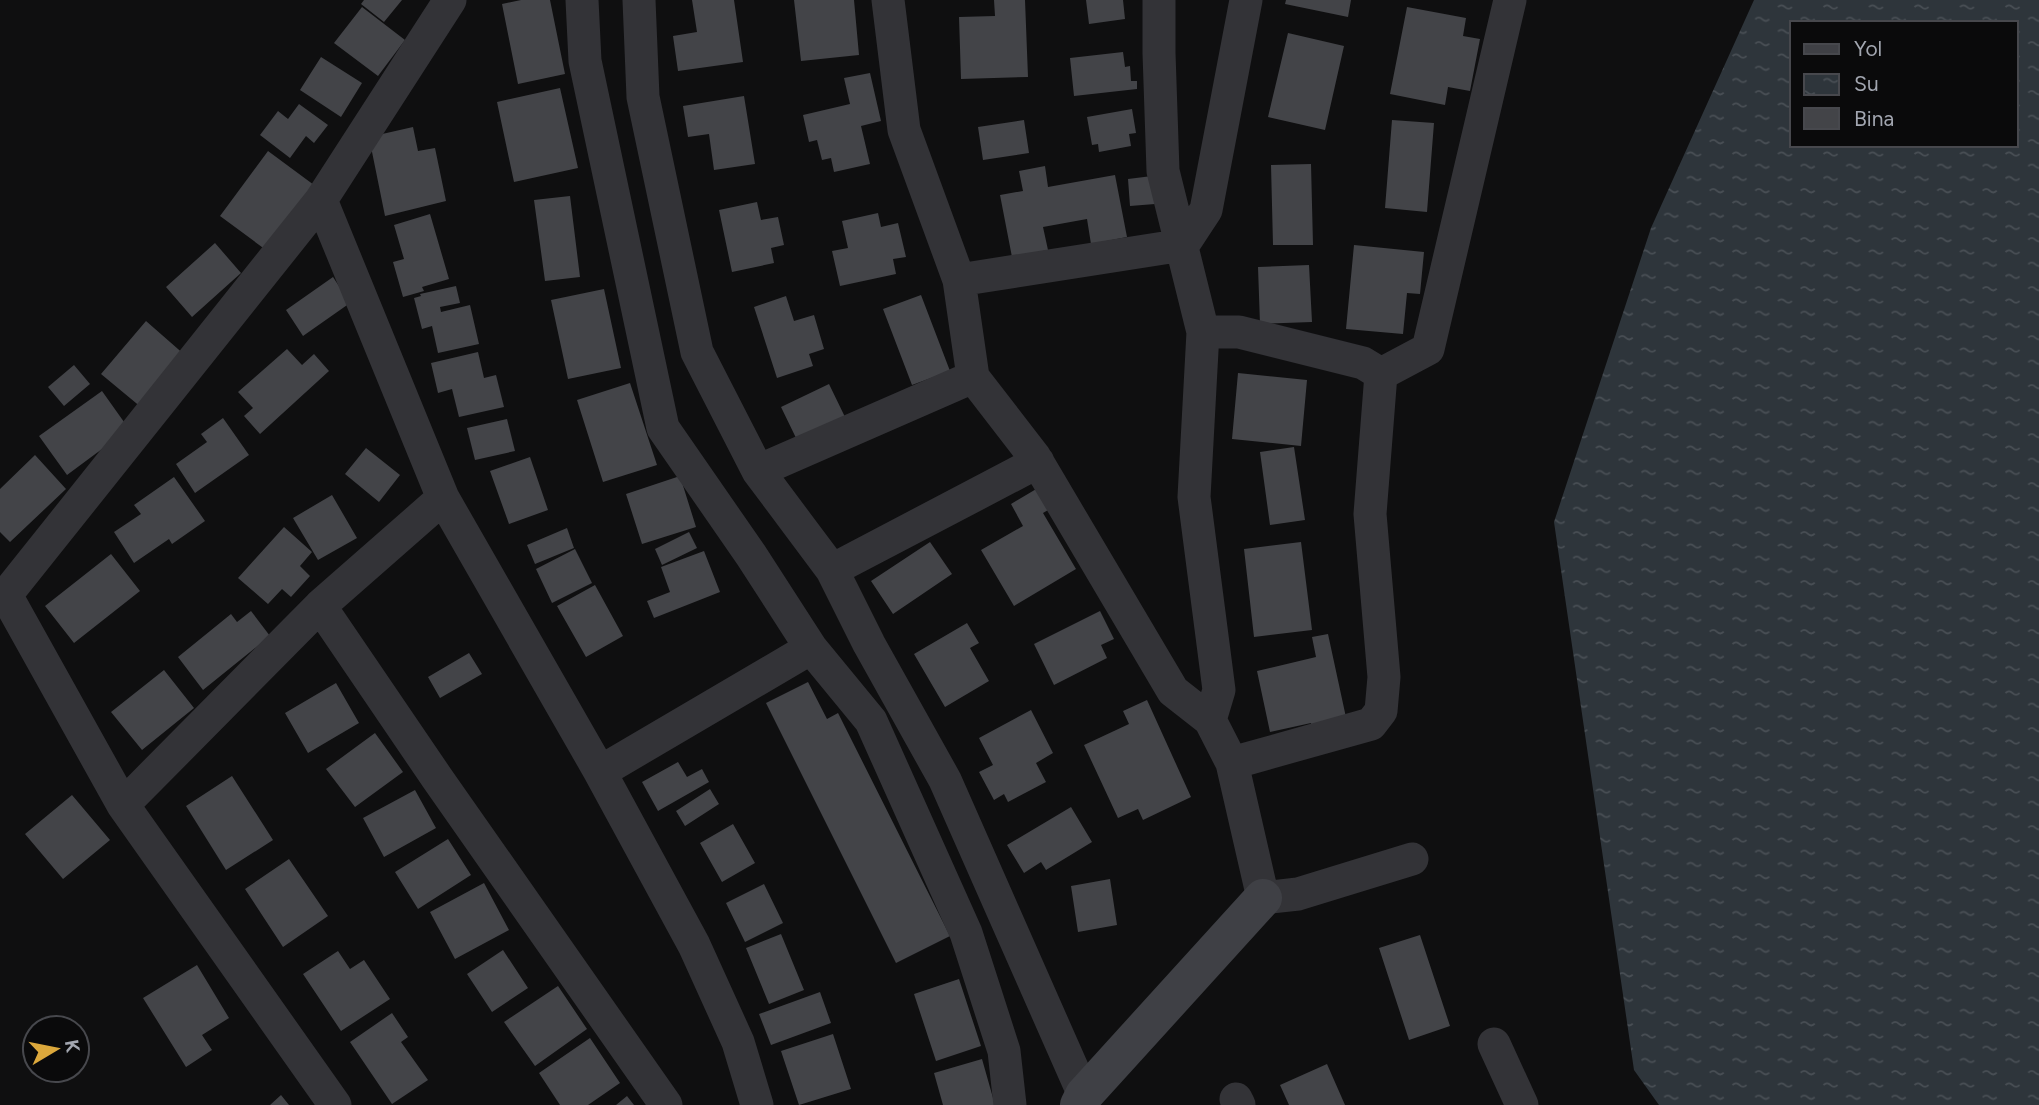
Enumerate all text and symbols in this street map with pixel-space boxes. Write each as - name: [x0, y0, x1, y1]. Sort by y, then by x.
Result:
- legend: [1790, 21, 2018, 147]
- text: Yol: [1854, 36, 1882, 61]
- text: Su: [1854, 71, 1879, 96]
- text: Bina: [1854, 106, 1894, 131]
- north arrow: [21, 1014, 91, 1084]
- text: K: [60, 1038, 85, 1055]

